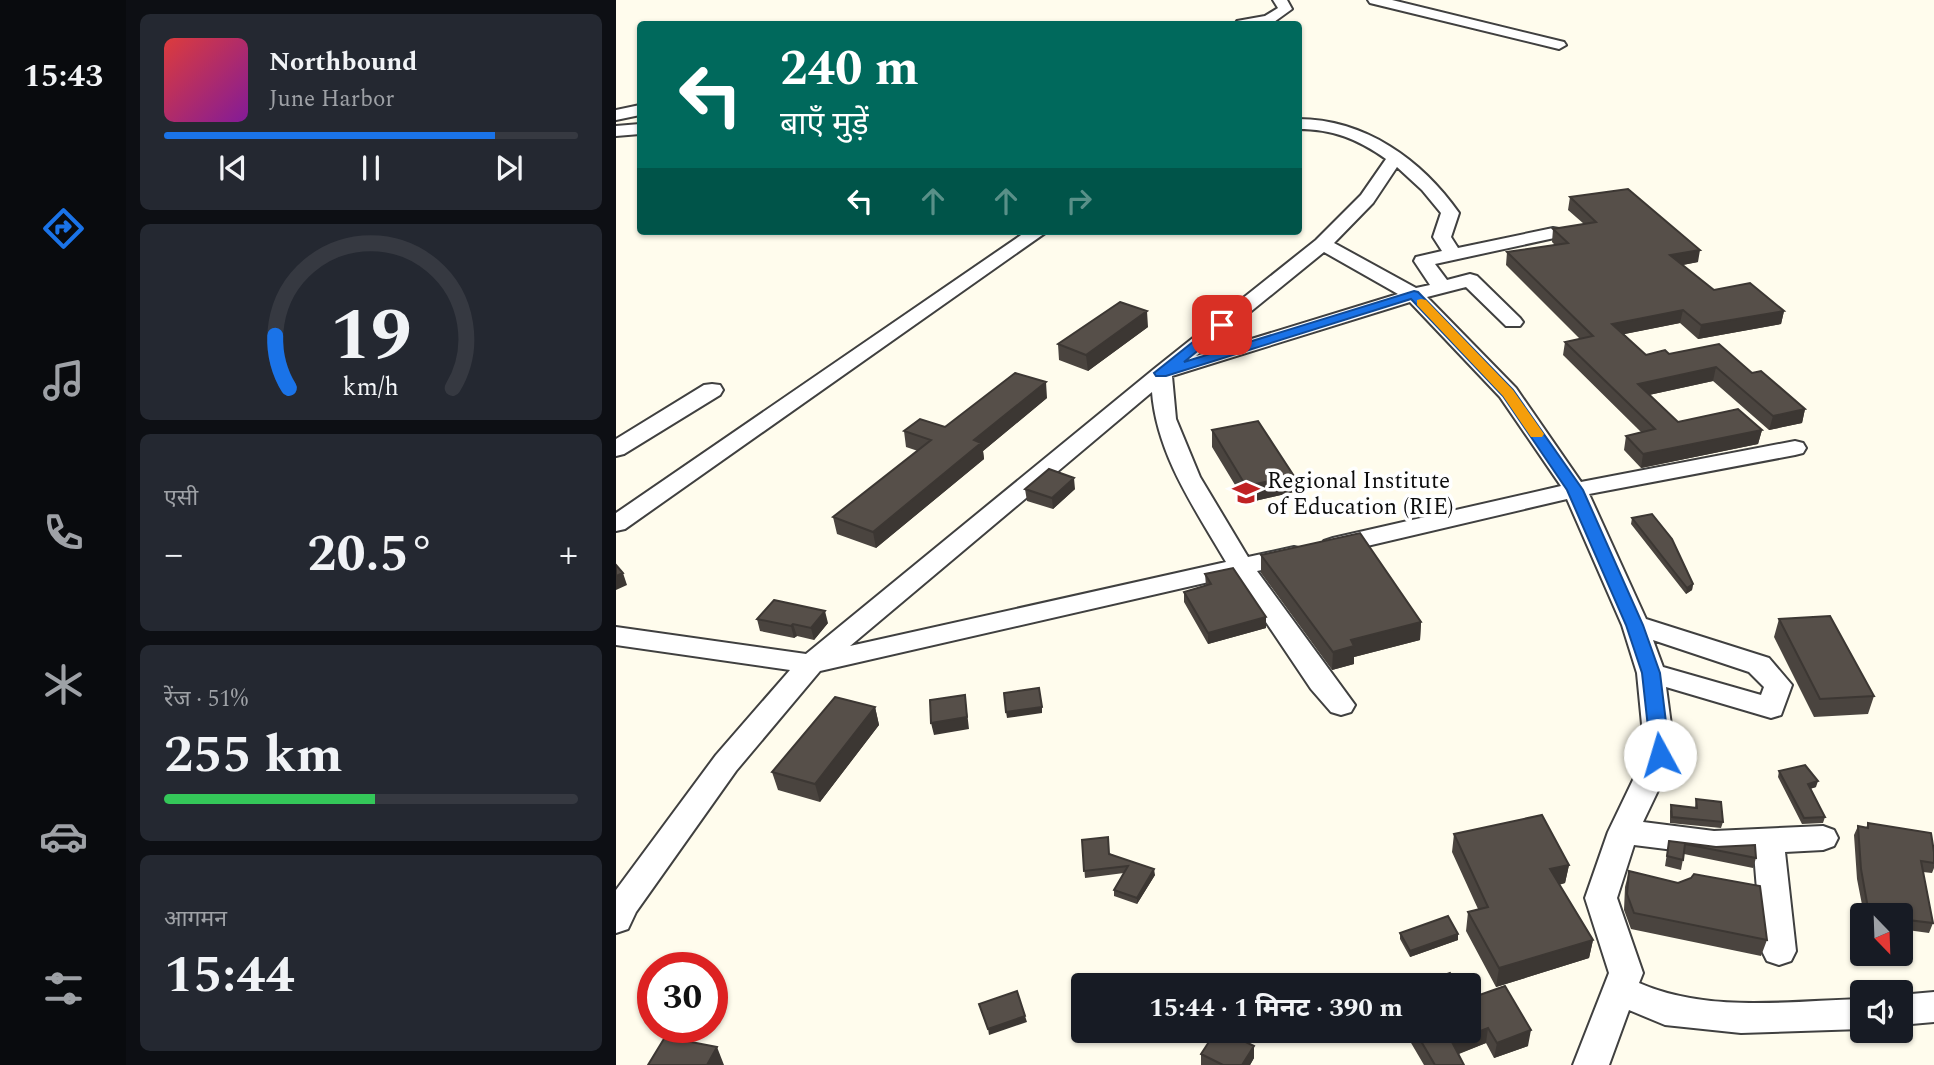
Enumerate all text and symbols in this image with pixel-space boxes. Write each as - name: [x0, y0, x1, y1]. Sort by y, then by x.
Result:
- text: 240 m: [780, 32, 919, 107]
- text: Northbound: [269, 42, 417, 82]
- icon: left: [665, 49, 756, 140]
- text: 15:43: [23, 52, 103, 101]
- text: June Harbor: [269, 82, 394, 117]
- text: बाएँ मुड़ें: [780, 100, 869, 149]
- icon: previous: [214, 149, 252, 187]
- icon: pause: [352, 149, 390, 187]
- icon: next: [490, 149, 528, 187]
- icon: left: [841, 182, 879, 220]
- icon: ahead: [914, 182, 952, 220]
- icon: ahead: [987, 182, 1025, 220]
- icon: right: [1060, 182, 1098, 220]
- icon: directions: [39, 204, 88, 253]
- text: 19: [330, 282, 412, 393]
- pin: [1192, 295, 1252, 355]
- icon: arrive: [1203, 306, 1241, 344]
- icon: music: [39, 356, 88, 405]
- text: km/h: [343, 369, 399, 407]
- place label: Regional Institute of Education (RIE): [1267, 464, 1454, 525]
- school or university icon: Regional Institute of Education (RIE): [1231, 478, 1261, 508]
- text: एसी: [164, 481, 198, 516]
- icon: phone: [39, 508, 88, 557]
- text: 20.5°: [307, 515, 435, 594]
- text: −: [164, 526, 183, 584]
- text: +: [559, 526, 578, 584]
- icon: climate: [39, 660, 88, 709]
- text: रेंज · 51%: [164, 682, 248, 717]
- text: 255 km: [164, 716, 343, 795]
- position arrow: [1623, 718, 1697, 792]
- icon: car: [39, 812, 88, 861]
- text: आगमन: [164, 902, 227, 937]
- north arrow: [1850, 903, 1913, 966]
- map controls: [1850, 903, 1913, 1043]
- text: 15:44: [164, 936, 295, 1015]
- speed limit sign: 30: [637, 952, 728, 1043]
- icon: filters: [39, 964, 88, 1013]
- button: sound: [1850, 980, 1913, 1043]
- text: 15:44 · 1 मिनट · 390 m: [1149, 988, 1403, 1028]

